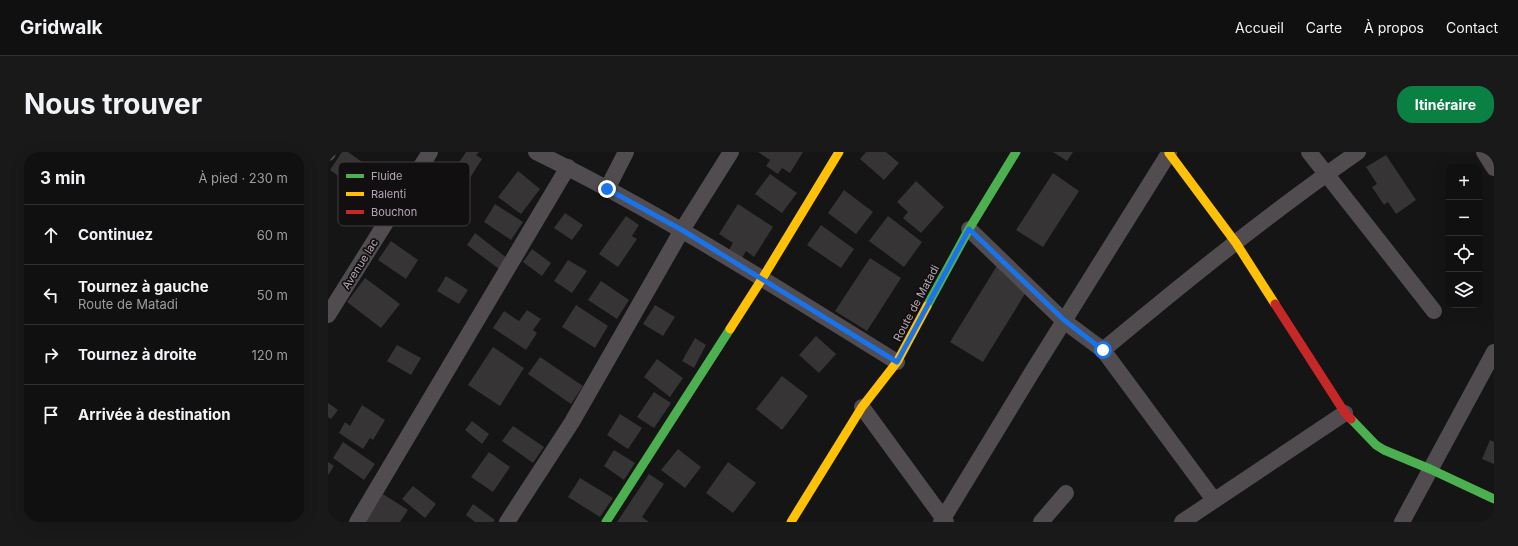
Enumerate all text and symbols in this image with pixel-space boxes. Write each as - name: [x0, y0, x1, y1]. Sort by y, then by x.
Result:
- text: Gridwalk: [20, 16, 103, 39]
- text: Accueil: [1235, 19, 1284, 36]
- text: Carte: [1306, 19, 1342, 36]
- text: À propos: [1364, 19, 1424, 36]
- text: Contact: [1446, 19, 1498, 36]
- button: Itinéraire: [1397, 86, 1494, 123]
- text: Nous trouver: [24, 87, 202, 121]
- legend: [338, 162, 470, 226]
- map controls: [1446, 164, 1482, 308]
- button: +: [1446, 164, 1482, 200]
- text: 3 min: [40, 168, 86, 188]
- text: Fluide: [371, 169, 402, 183]
- text: À pied · 230 m: [198, 170, 288, 186]
- route end: [598, 180, 616, 198]
- text: Ralenti: [371, 187, 406, 201]
- button: −: [1446, 200, 1482, 236]
- text: Bouchon: [371, 205, 417, 219]
- icon: ahead: [40, 224, 62, 246]
- text: Continuez: [78, 225, 153, 244]
- text: 60 m: [257, 227, 288, 243]
- street label: Avenue lac: [339, 236, 381, 292]
- button: locate: [1446, 236, 1482, 272]
- street label: Route de Matadi: [890, 262, 942, 344]
- button: layers: [1446, 272, 1482, 308]
- text: Tournez à gauche: [78, 277, 209, 296]
- icon: left: [40, 284, 62, 306]
- text: 50 m: [257, 287, 288, 303]
- text: Route de Matadi: [78, 296, 178, 312]
- route start: [1094, 341, 1112, 359]
- icon: right: [40, 344, 62, 366]
- text: Tournez à droite: [78, 345, 197, 364]
- text: 120 m: [252, 347, 288, 363]
- icon: arrive: [40, 404, 62, 426]
- text: Arrivée à destination: [78, 405, 231, 424]

